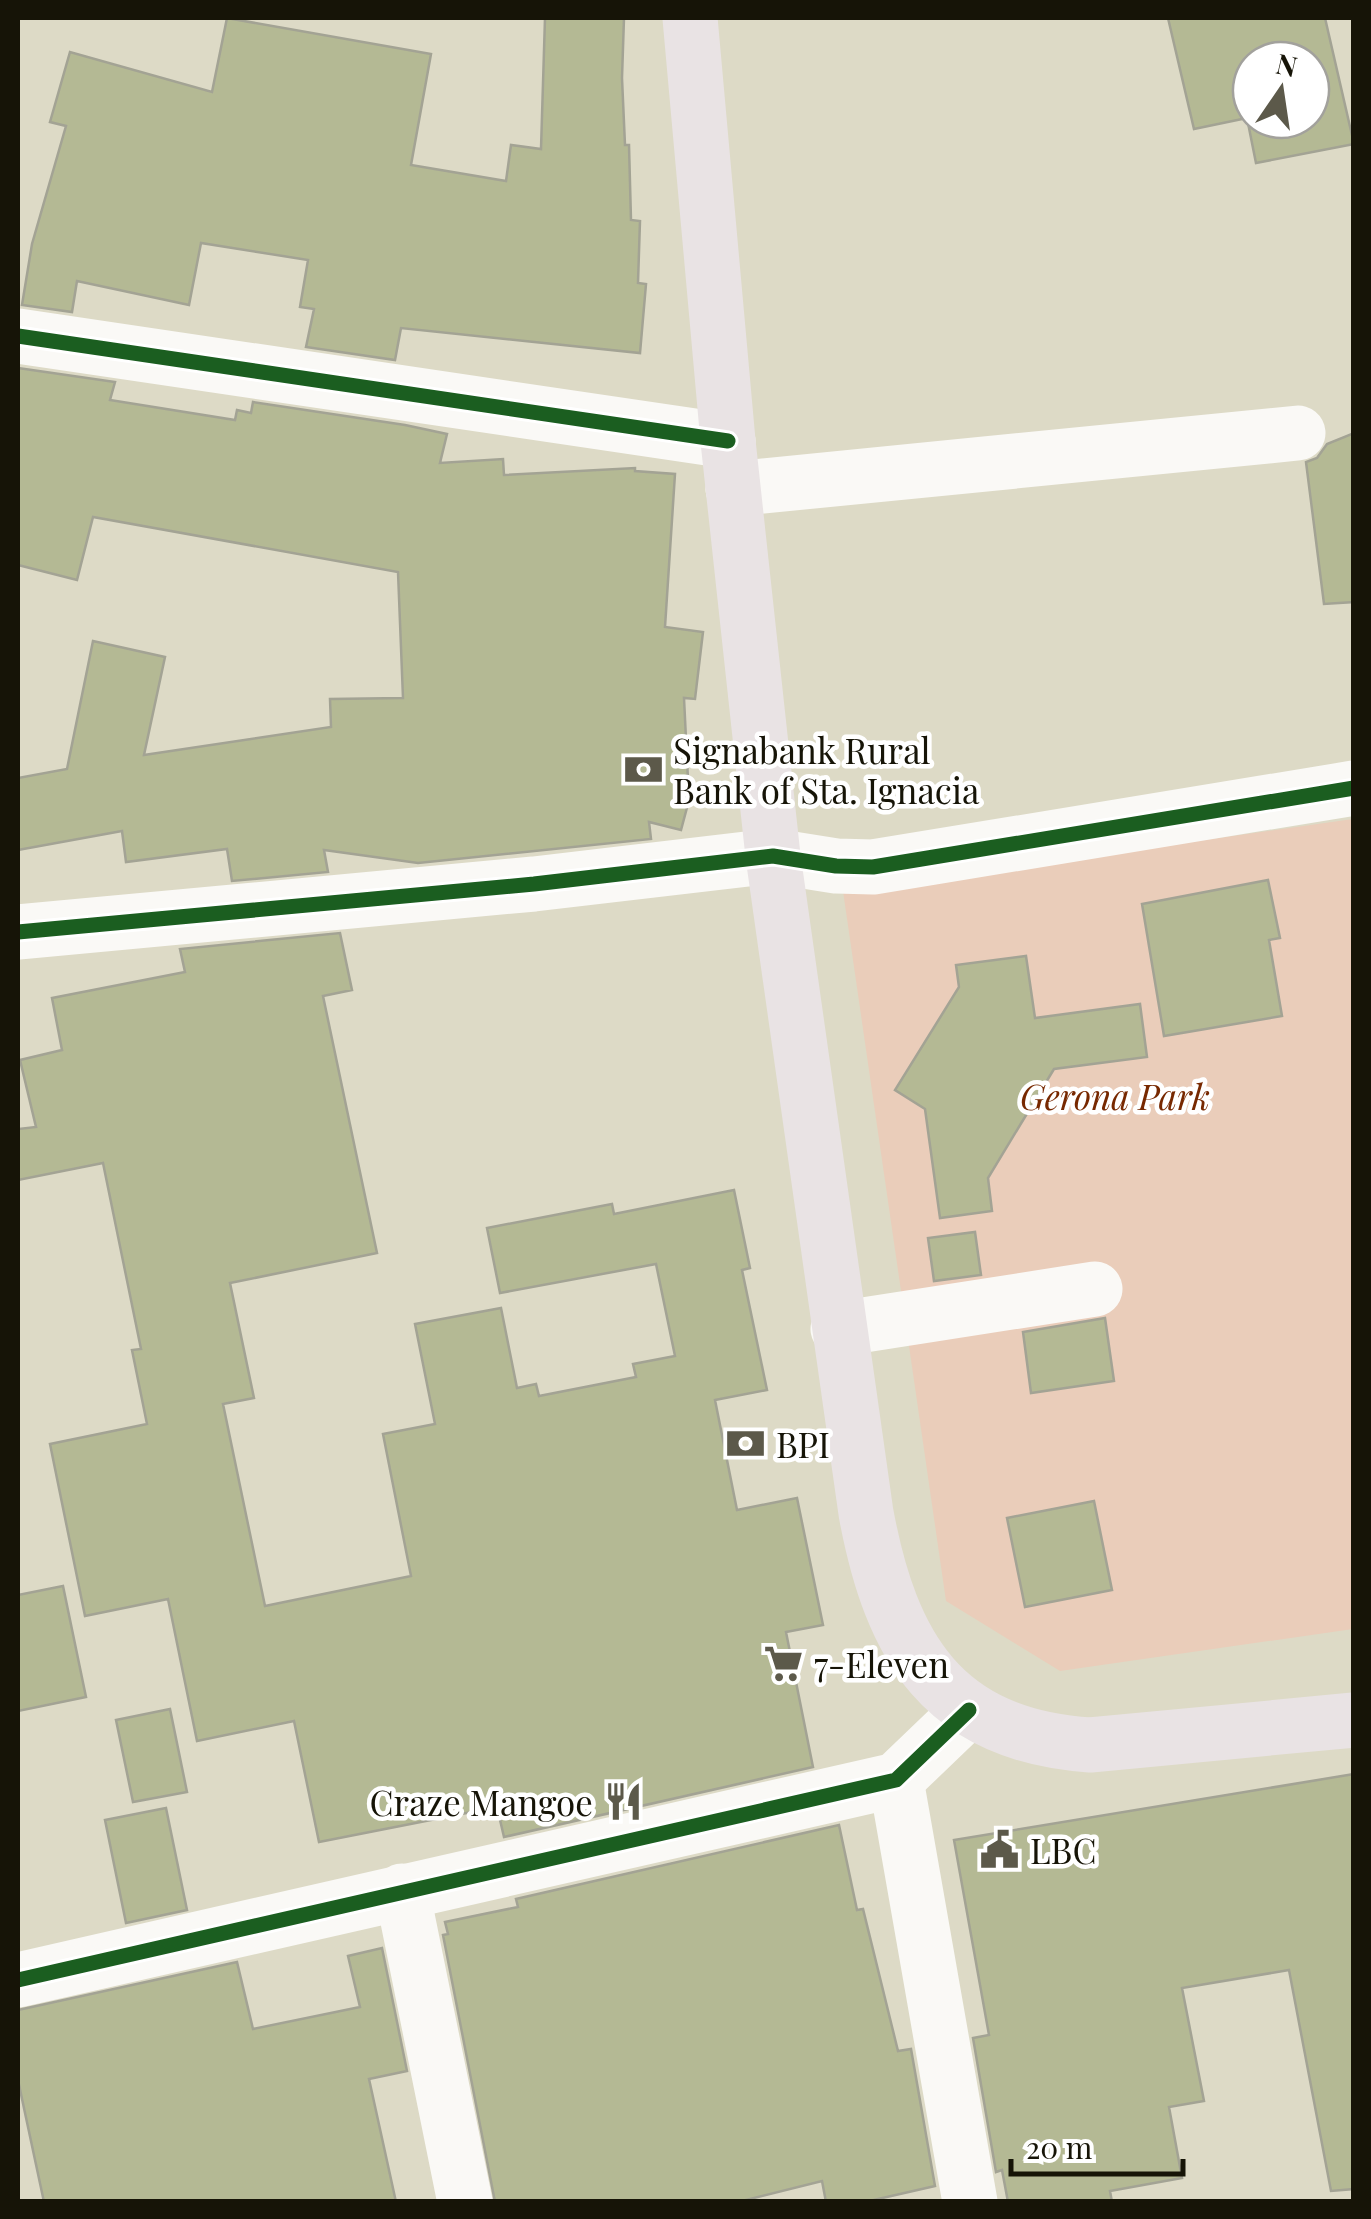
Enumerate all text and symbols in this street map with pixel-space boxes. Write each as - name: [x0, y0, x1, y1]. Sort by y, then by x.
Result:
- north arrow: [1231, 40, 1331, 140]
- text: N: [1273, 44, 1301, 84]
- place label: Signabank Rural Bank of Sta. Ignacia: [673, 726, 980, 813]
- bank icon: Signabank Rural Bank of Sta. Ignacia: [622, 748, 664, 790]
- park label: Gerona Park: [1020, 1072, 1210, 1119]
- place label: BPI: [776, 1420, 830, 1467]
- bank icon: BPI: [725, 1422, 767, 1464]
- place label: 7-Eleven: [814, 1640, 949, 1687]
- supermarket icon: 7-Eleven: [763, 1642, 805, 1684]
- place label: Craze Mangoe: [370, 1778, 593, 1825]
- restaurant icon: Craze Mangoe: [602, 1780, 644, 1822]
- place label: LBC: [1030, 1826, 1096, 1873]
- public building icon: LBC: [979, 1828, 1021, 1870]
- scale bar: [1011, 2114, 1184, 2176]
- text: 20 m: [1026, 2127, 1093, 2167]

